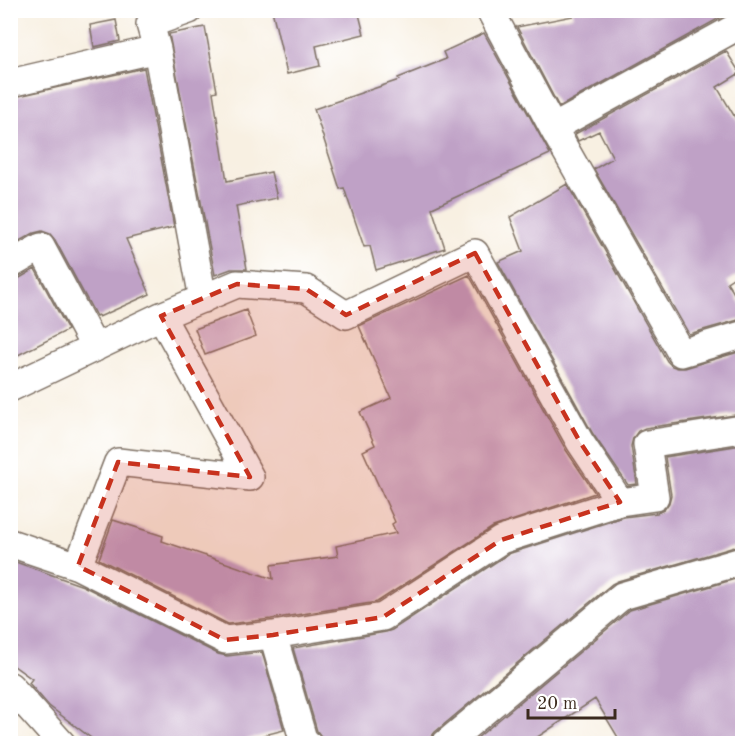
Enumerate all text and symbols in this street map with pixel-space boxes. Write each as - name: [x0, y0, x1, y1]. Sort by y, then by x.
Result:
- scale bar: [528, 682, 615, 720]
- text: 20 m: [537, 695, 577, 713]

